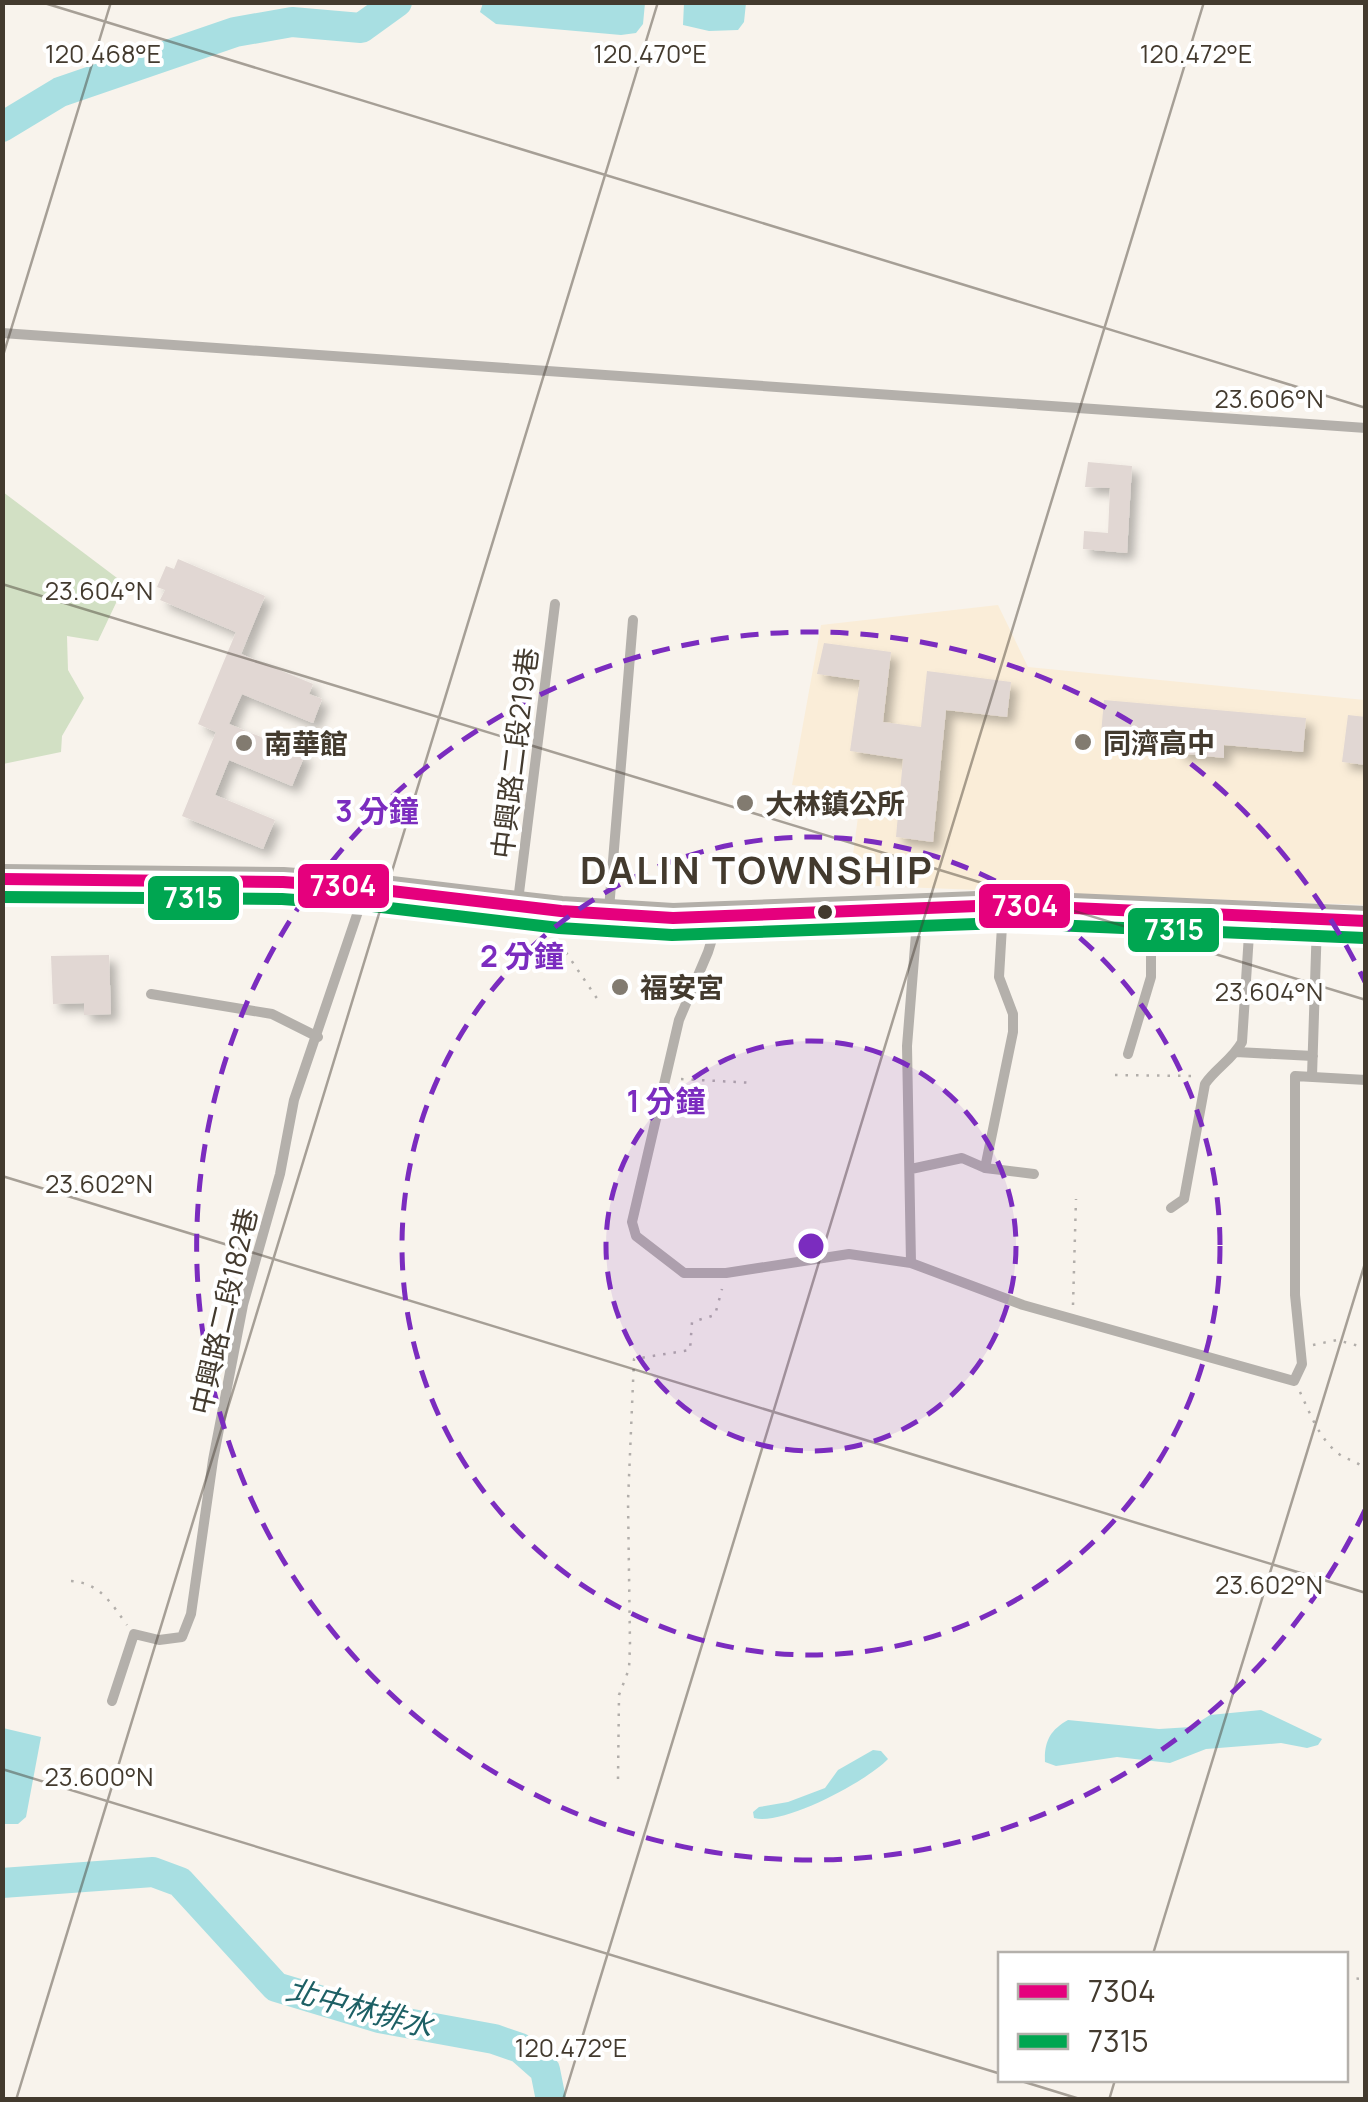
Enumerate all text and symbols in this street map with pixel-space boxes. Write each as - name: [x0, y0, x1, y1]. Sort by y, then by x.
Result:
- text: 120.468°E: [45, 36, 161, 71]
- text: 120.470°E: [593, 36, 707, 71]
- text: 120.472°E: [1140, 36, 1252, 71]
- text: 23.606°N: [1214, 381, 1324, 416]
- text: 23.604°N: [45, 573, 153, 608]
- street label: 中興路二段219巷: [482, 645, 546, 861]
- place label: 同濟高中: [1103, 723, 1215, 761]
- place label: 南華館: [264, 724, 348, 762]
- marker: 同濟高中: [1072, 731, 1094, 753]
- marker: 南華館: [233, 732, 255, 754]
- place label: 大林鎮公所: [765, 784, 905, 822]
- text: 3 分鐘: [335, 790, 419, 831]
- marker: 大林鎮公所: [734, 792, 756, 814]
- district label: DALIN TOWNSHIP: [580, 843, 934, 895]
- line badge: 7304: [296, 862, 391, 910]
- text: 7304: [310, 866, 376, 904]
- line badge: 7315: [146, 874, 241, 922]
- text: 7315: [163, 878, 223, 916]
- line badge: 7304: [977, 882, 1072, 930]
- text: 7304: [992, 886, 1058, 924]
- unlabelled marker: [815, 902, 835, 922]
- line badge: 7315: [1126, 906, 1221, 954]
- text: 7315: [1144, 910, 1204, 948]
- text: 2 分鐘: [480, 935, 564, 976]
- place label: 福安宮: [640, 968, 724, 1006]
- text: 23.604°N: [1215, 974, 1323, 1009]
- marker: 福安宮: [609, 976, 631, 998]
- text: 1 分鐘: [626, 1080, 706, 1121]
- text: 23.602°N: [45, 1166, 153, 1201]
- street label: 中興路二段182巷: [181, 1204, 265, 1418]
- centre of rings: [793, 1228, 829, 1264]
- text: 23.602°N: [1215, 1567, 1323, 1602]
- text: 23.600°N: [45, 1759, 153, 1794]
- legend: [998, 1952, 1348, 2082]
- water label: 北中林排水: [282, 1968, 440, 2047]
- text: 7304: [1088, 1970, 1156, 2011]
- text: 7315: [1088, 2020, 1149, 2061]
- text: 120.472°E: [515, 2030, 627, 2065]

